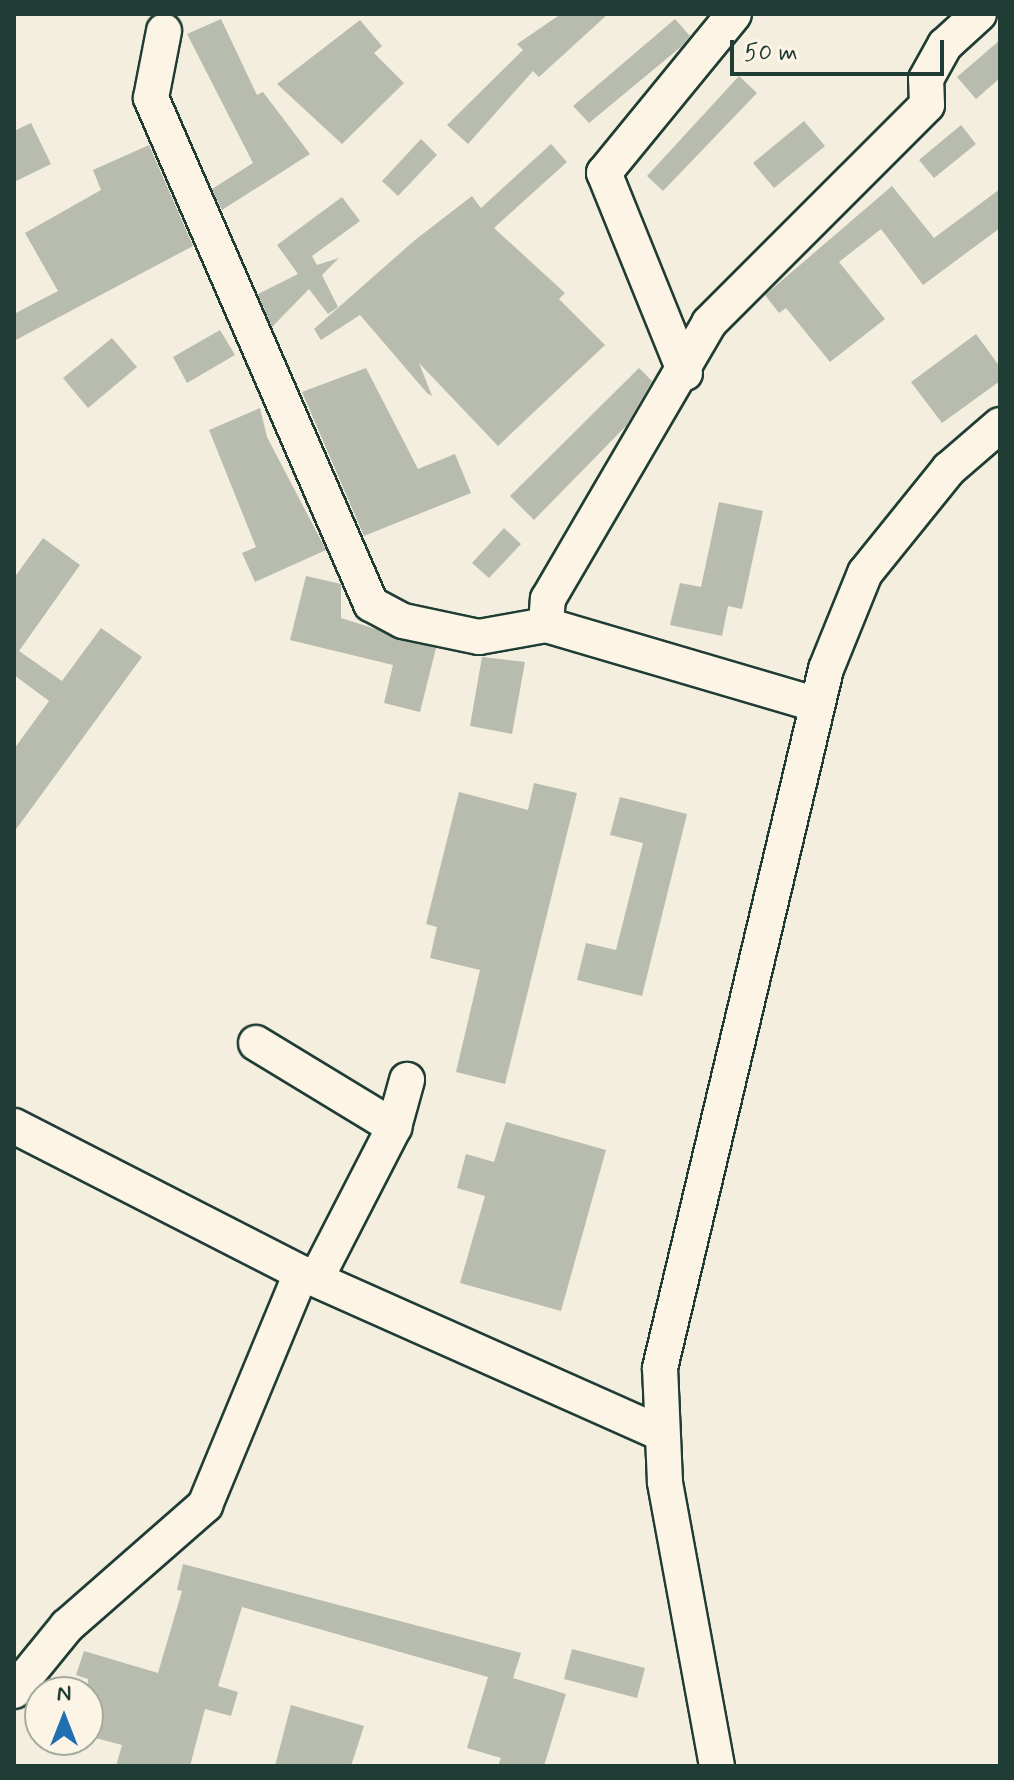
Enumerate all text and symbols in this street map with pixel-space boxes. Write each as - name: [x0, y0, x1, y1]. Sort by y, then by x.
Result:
- scale bar: [734, 24, 948, 74]
- text: 50 m: [744, 38, 798, 69]
- north arrow: [24, 1676, 104, 1756]
- text: N: [57, 1680, 71, 1708]

